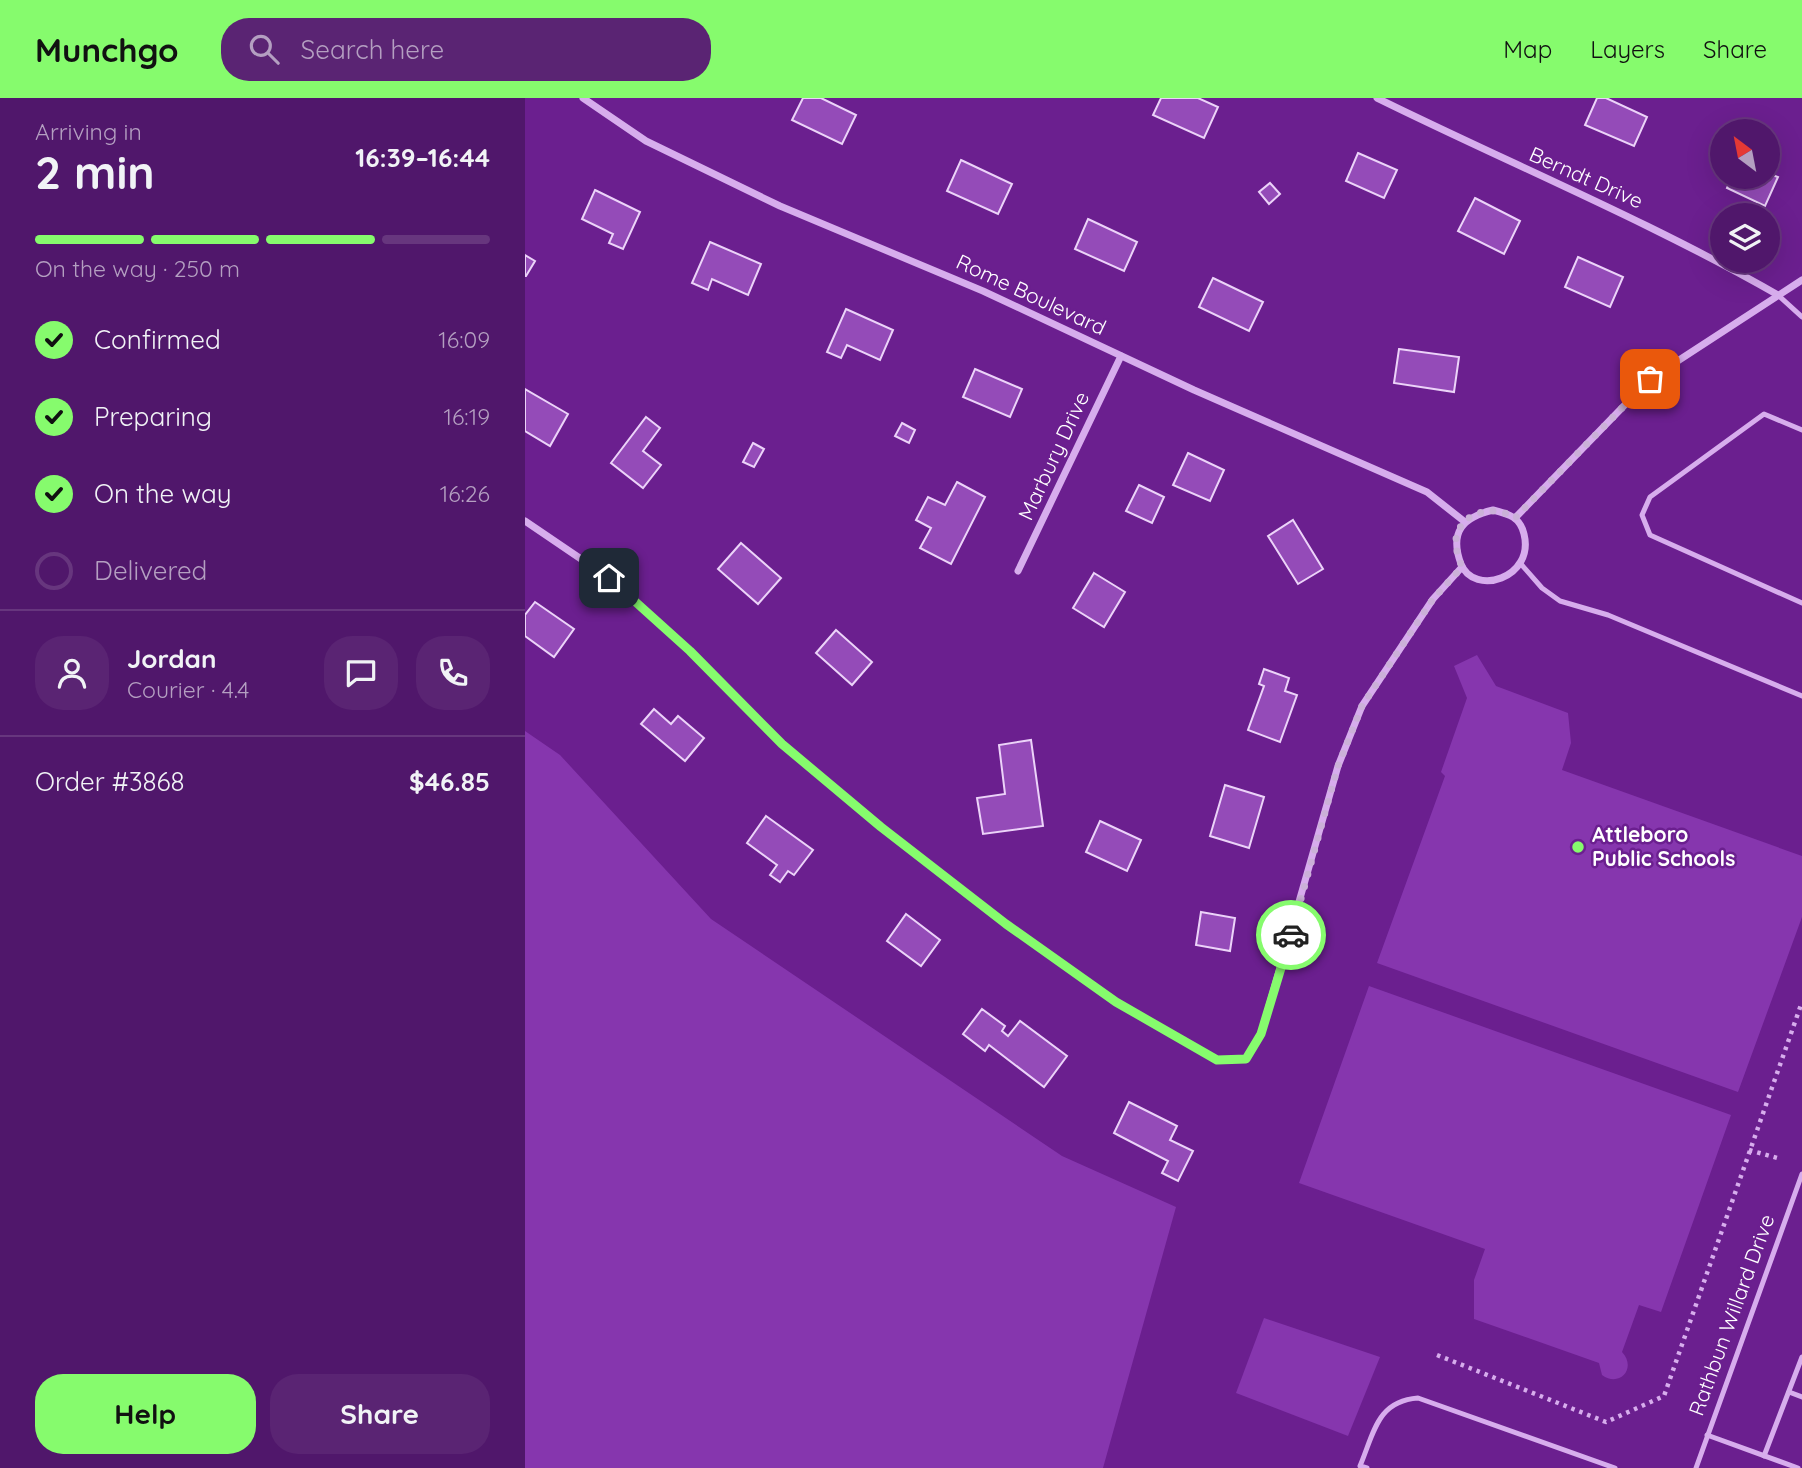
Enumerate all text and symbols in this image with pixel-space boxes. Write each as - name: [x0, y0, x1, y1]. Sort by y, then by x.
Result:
- search box: [221, 18, 711, 81]
- text: Munchgo: [35, 29, 179, 70]
- icon: search: [245, 30, 283, 68]
- text: Search here: [301, 33, 444, 66]
- text: Map: [1503, 34, 1552, 64]
- text: Layers: [1590, 34, 1665, 64]
- text: Share: [1703, 34, 1767, 64]
- text: Arriving in: [35, 117, 142, 146]
- north arrow: [1710, 119, 1780, 189]
- map controls: [1710, 119, 1780, 273]
- street label: Berndt Drive: [1525, 140, 1647, 214]
- text: 16:39–16:44: [355, 141, 490, 174]
- text: 2 min: [35, 143, 155, 201]
- button: layers: [1710, 203, 1780, 273]
- street label: Rome Boulevard: [952, 248, 1110, 340]
- text: On the way · 250 m: [35, 254, 240, 283]
- icon: check: [35, 321, 73, 359]
- text: Confirmed: [94, 323, 221, 356]
- text: 16:09: [438, 325, 490, 354]
- pin: [1620, 349, 1680, 409]
- icon: bag: [1631, 360, 1669, 398]
- street label: Marbury Drive: [1012, 387, 1094, 524]
- icon: check: [35, 398, 73, 436]
- text: Preparing: [94, 400, 212, 433]
- text: 16:19: [443, 402, 490, 431]
- icon: check: [35, 475, 73, 513]
- text: On the way: [94, 477, 232, 510]
- text: 16:26: [440, 479, 490, 508]
- pin: [579, 548, 639, 608]
- text: Delivered: [94, 554, 207, 587]
- icon: home: [590, 559, 628, 597]
- button: person: [35, 636, 109, 710]
- button: chat: [324, 636, 398, 710]
- button: phone: [416, 636, 490, 710]
- text: Jordan: [127, 642, 216, 675]
- text: Courier · 4.4: [127, 675, 249, 704]
- text: Order #3868: [35, 765, 185, 798]
- text: $46.85: [409, 765, 490, 798]
- place label: Attleboro Public Schools: [1592, 821, 1735, 871]
- marker: Attleboro Public Schools: [1570, 839, 1586, 855]
- courier: [1256, 900, 1326, 970]
- icon: car: [1272, 916, 1310, 954]
- street label: Rathbun Willard Drive: [1683, 1210, 1780, 1419]
- button: Help: [35, 1374, 256, 1454]
- button: Share: [270, 1374, 490, 1454]

